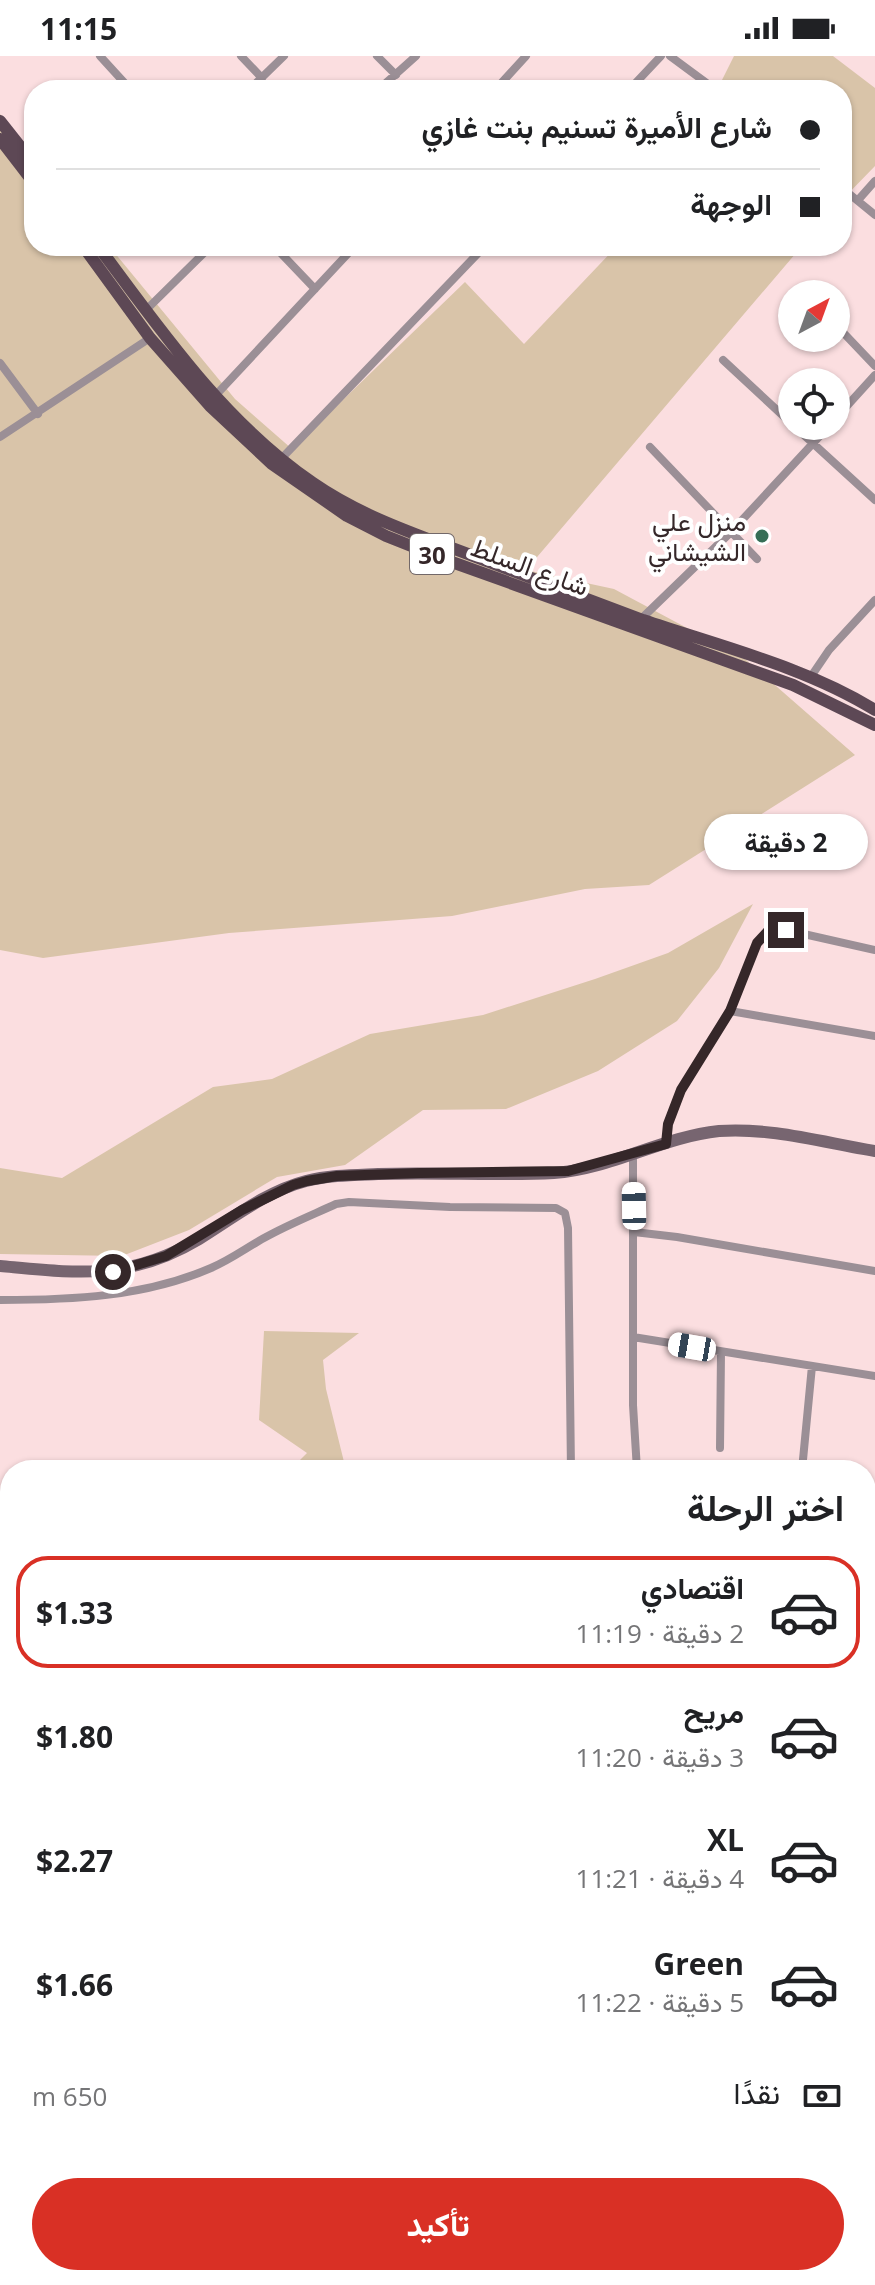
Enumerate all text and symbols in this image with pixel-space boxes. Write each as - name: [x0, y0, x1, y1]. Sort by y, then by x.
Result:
- text: 11:15: [40, 8, 117, 49]
- text: شارع الأميرة تسنيم بنت غازي: [422, 106, 772, 147]
- text: الوجهة: [690, 183, 772, 224]
- north arrow: [778, 280, 850, 352]
- map controls: [778, 280, 850, 440]
- button: locate: [778, 368, 850, 440]
- place label: منزل علي الشيشاني: [648, 503, 746, 573]
- marker: منزل علي الشيشاني: [753, 527, 771, 545]
- street label: شارع السلط: [466, 528, 594, 605]
- road number: 30: [410, 534, 454, 574]
- callout: 2 دقيقة: [704, 814, 868, 870]
- text: 2 دقيقة: [745, 824, 827, 860]
- route end: [768, 912, 804, 948]
- car: [622, 1182, 646, 1230]
- route start: [95, 1254, 131, 1290]
- car: [666, 1331, 718, 1363]
- text: اختر الرحلة: [687, 1483, 844, 1532]
- text: اقتصادي: [641, 1567, 744, 1608]
- icon: car: [768, 1576, 840, 1648]
- text: $1.33: [36, 1592, 113, 1633]
- text: 2 دقيقة · 11:19: [576, 1615, 744, 1651]
- text: مريح: [684, 1691, 744, 1732]
- icon: car: [768, 1700, 840, 1772]
- text: $1.80: [36, 1716, 113, 1757]
- text: 3 دقيقة · 11:20: [576, 1739, 744, 1775]
- text: XL: [707, 1819, 744, 1860]
- icon: car: [768, 1824, 840, 1896]
- text: $2.27: [36, 1840, 113, 1881]
- text: 4 دقيقة · 11:21: [576, 1860, 744, 1896]
- text: Green: [653, 1943, 744, 1984]
- icon: car: [768, 1948, 840, 2020]
- text: $1.66: [36, 1964, 113, 2005]
- text: 5 دقيقة · 11:22: [576, 1984, 744, 2020]
- text: نقدًا: [734, 2072, 780, 2113]
- icon: cash: [800, 2074, 844, 2118]
- text: 650 m: [32, 2078, 107, 2114]
- button: تأكيد: [32, 2178, 844, 2270]

